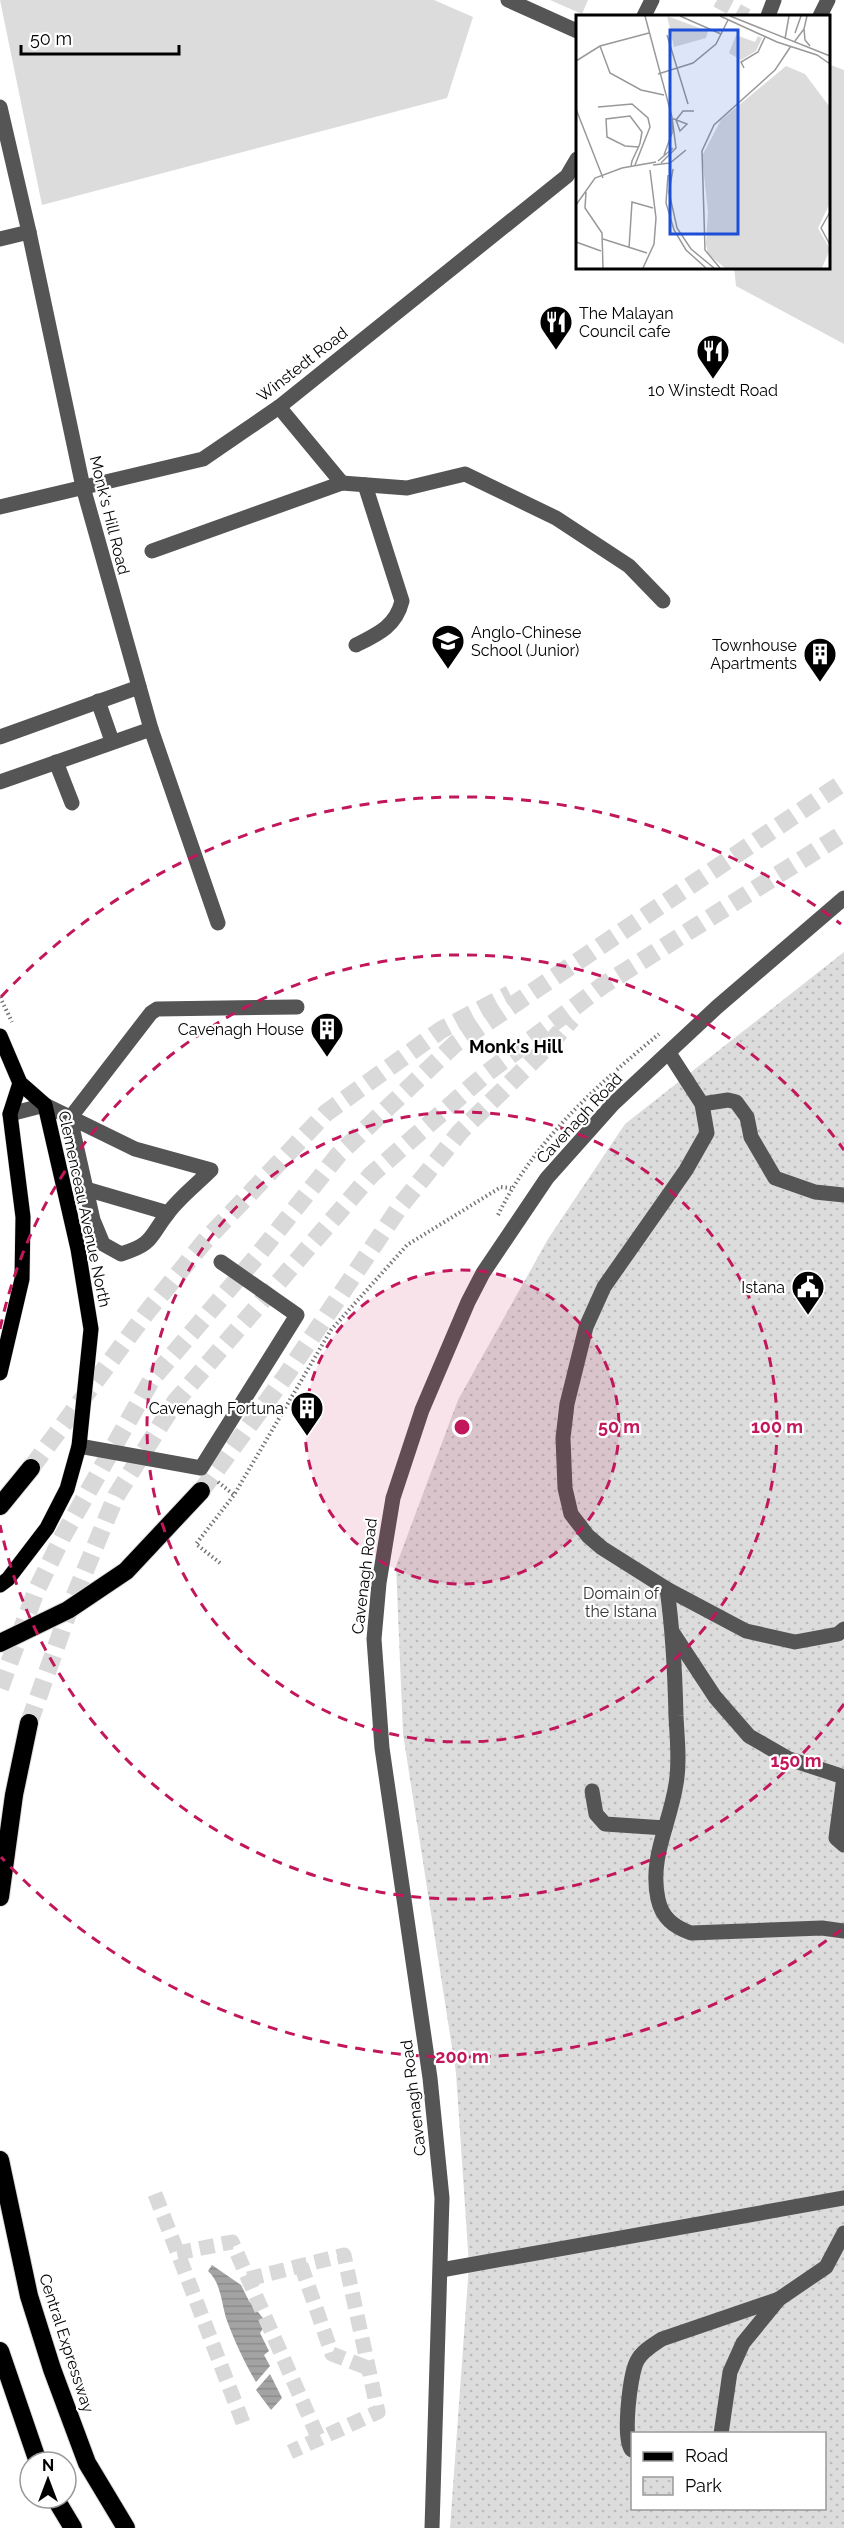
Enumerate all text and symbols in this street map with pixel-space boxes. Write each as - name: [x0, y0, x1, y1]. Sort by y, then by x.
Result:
- inset map: [576, 15, 829, 268]
- scale bar: [21, 18, 178, 56]
- text: 50 m: [30, 28, 72, 49]
- restaurant icon: The Malayan Council cafe: [538, 304, 574, 351]
- place label: The Malayan Council cafe: [579, 304, 674, 341]
- street label: Winstedt Road: [253, 323, 351, 406]
- restaurant icon: 10 Winstedt Road: [695, 333, 731, 380]
- place label: 10 Winstedt Road: [648, 381, 778, 400]
- street label: Monk's Hill Road: [86, 454, 134, 577]
- school or university icon: Anglo-Chinese School (Junior): [430, 623, 466, 670]
- place label: Anglo-Chinese School (Junior): [471, 623, 581, 660]
- place label: Townhouse Apartments: [710, 636, 797, 673]
- building icon: Townhouse Apartments: [802, 636, 838, 683]
- building icon: Cavenagh House: [309, 1011, 345, 1058]
- place label: Cavenagh House: [178, 1020, 304, 1039]
- district label: Monk's Hill: [469, 1036, 563, 1057]
- street label: Cavenagh Road: [533, 1069, 626, 1168]
- street label: Clemenceau Avenue North: [54, 1109, 115, 1309]
- public building icon: Istana: [790, 1269, 826, 1316]
- place label: Istana: [741, 1278, 785, 1297]
- building icon: Cavenagh Fortuna: [289, 1390, 325, 1437]
- place label: Cavenagh Fortuna: [149, 1399, 284, 1418]
- text: 50 m: [598, 1416, 640, 1437]
- text: 100 m: [751, 1416, 803, 1437]
- centre of rings: [452, 1417, 472, 1437]
- street label: Cavenagh Road: [348, 1517, 381, 1635]
- park label: Domain of the Istana: [583, 1584, 660, 1621]
- text: 150 m: [771, 1750, 822, 1771]
- street label: Cavenagh Road: [397, 2039, 430, 2157]
- text: 200 m: [435, 2046, 489, 2067]
- street label: Central Expressway: [35, 2271, 98, 2415]
- legend: [631, 2432, 826, 2510]
- text: Road: [685, 2445, 728, 2466]
- north arrow: [18, 2450, 78, 2510]
- text: N: [42, 2456, 54, 2475]
- text: Park: [685, 2475, 722, 2496]

